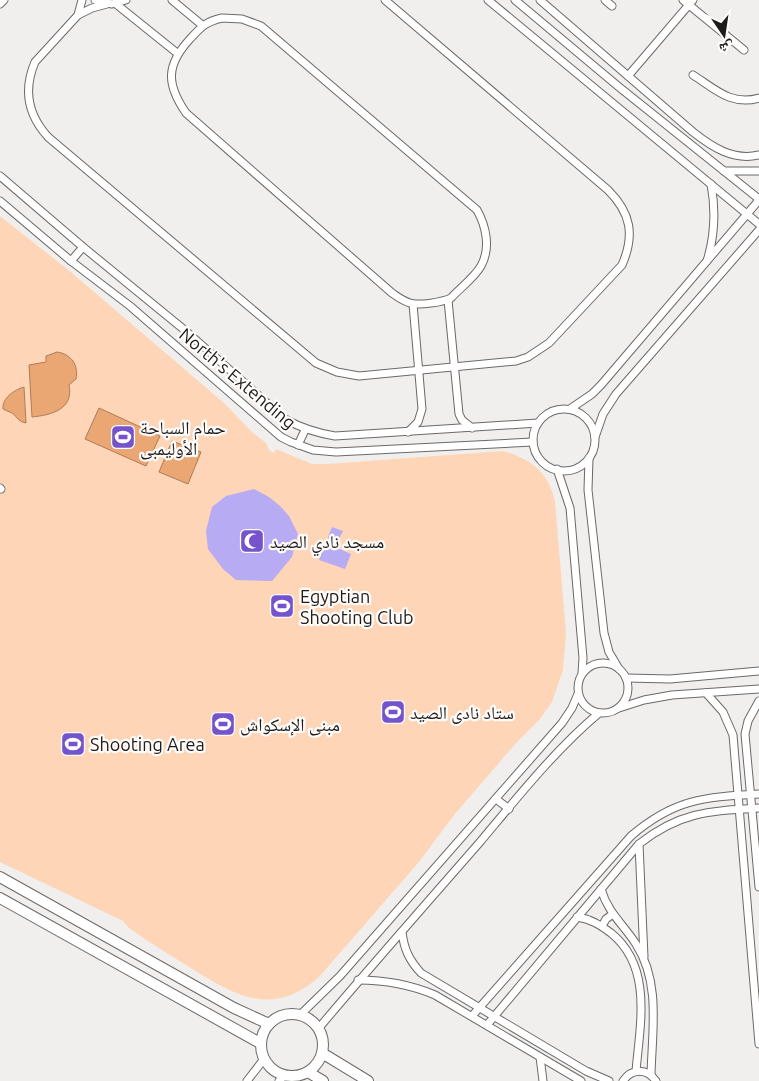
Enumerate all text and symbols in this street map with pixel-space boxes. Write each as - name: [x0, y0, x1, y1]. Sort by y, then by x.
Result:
- north arrow: [699, 10, 749, 60]
- text: ش: [718, 37, 736, 57]
- street label: North's Extending: [176, 324, 300, 432]
- place label: حمام السباحة الأوليمبى: [140, 417, 226, 460]
- sports icon: حمام السباحة الأوليمبى: [110, 424, 136, 450]
- mosque icon: مسجد نادي الصيد: [239, 528, 265, 554]
- place label: مسجد نادي الصيد: [270, 531, 384, 557]
- place label: Egyptian Shooting Club: [300, 586, 414, 627]
- sports icon: Egyptian Shooting Club: [269, 593, 295, 619]
- sports icon: ستاد نادى الصيد: [380, 699, 406, 725]
- place label: ستاد نادى الصيد: [410, 702, 514, 724]
- sports icon: مبنى الإسكواش: [210, 711, 236, 737]
- place label: مبنى الإسكواش: [240, 714, 340, 736]
- sports icon: Shooting Area: [60, 731, 86, 757]
- place label: Shooting Area: [90, 734, 205, 754]

